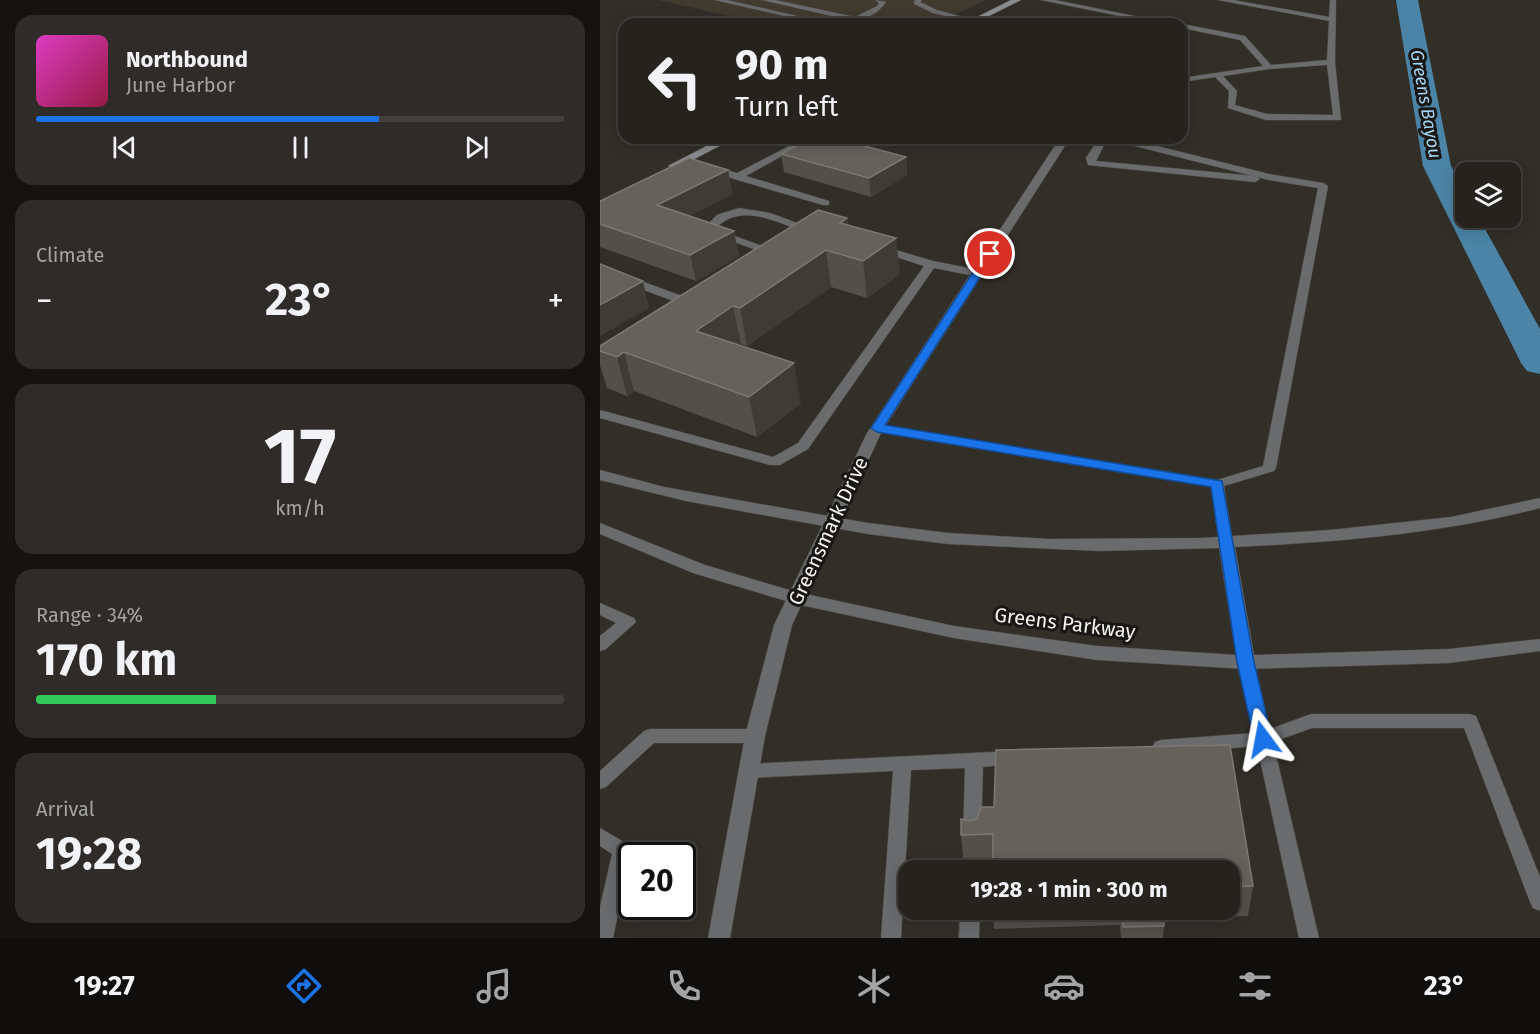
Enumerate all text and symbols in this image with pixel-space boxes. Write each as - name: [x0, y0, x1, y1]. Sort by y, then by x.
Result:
- text: 90 m: [735, 40, 829, 90]
- icon: left: [636, 42, 714, 120]
- text: Northbound: [126, 46, 248, 73]
- water label: Greens Bayou: [1406, 48, 1446, 160]
- text: June Harbor: [126, 73, 235, 97]
- text: Turn left: [735, 91, 838, 123]
- icon: previous: [108, 131, 141, 164]
- icon: pause: [284, 131, 317, 164]
- icon: next: [460, 131, 493, 164]
- map controls: [1455, 162, 1521, 228]
- button: layers: [1455, 162, 1521, 228]
- pin: [964, 228, 1015, 279]
- icon: arrive: [973, 237, 1006, 270]
- text: Climate: [36, 243, 104, 267]
- text: 23°: [265, 273, 335, 327]
- text: −: [36, 281, 53, 321]
- text: +: [548, 281, 564, 321]
- text: 17: [264, 410, 336, 504]
- street label: Greensmark Drive: [783, 453, 873, 609]
- text: km/h: [275, 496, 325, 520]
- street label: Greens Parkway: [993, 602, 1137, 644]
- text: Range · 34%: [36, 603, 143, 627]
- text: 170 km: [36, 633, 177, 687]
- position arrow: [1231, 707, 1295, 771]
- text: Arrival: [36, 797, 95, 821]
- text: 19:28: [36, 827, 142, 881]
- speed limit sign: 20: [618, 842, 696, 920]
- text: 19:28 · 1 min · 300 m: [970, 876, 1168, 903]
- icon: directions: [283, 965, 325, 1007]
- icon: music: [473, 965, 515, 1007]
- icon: phone: [663, 965, 705, 1007]
- icon: climate: [853, 965, 895, 1007]
- icon: car: [1043, 965, 1085, 1007]
- icon: filters: [1234, 965, 1276, 1007]
- text: 19:27: [74, 970, 135, 1002]
- text: 23°: [1424, 970, 1466, 1002]

